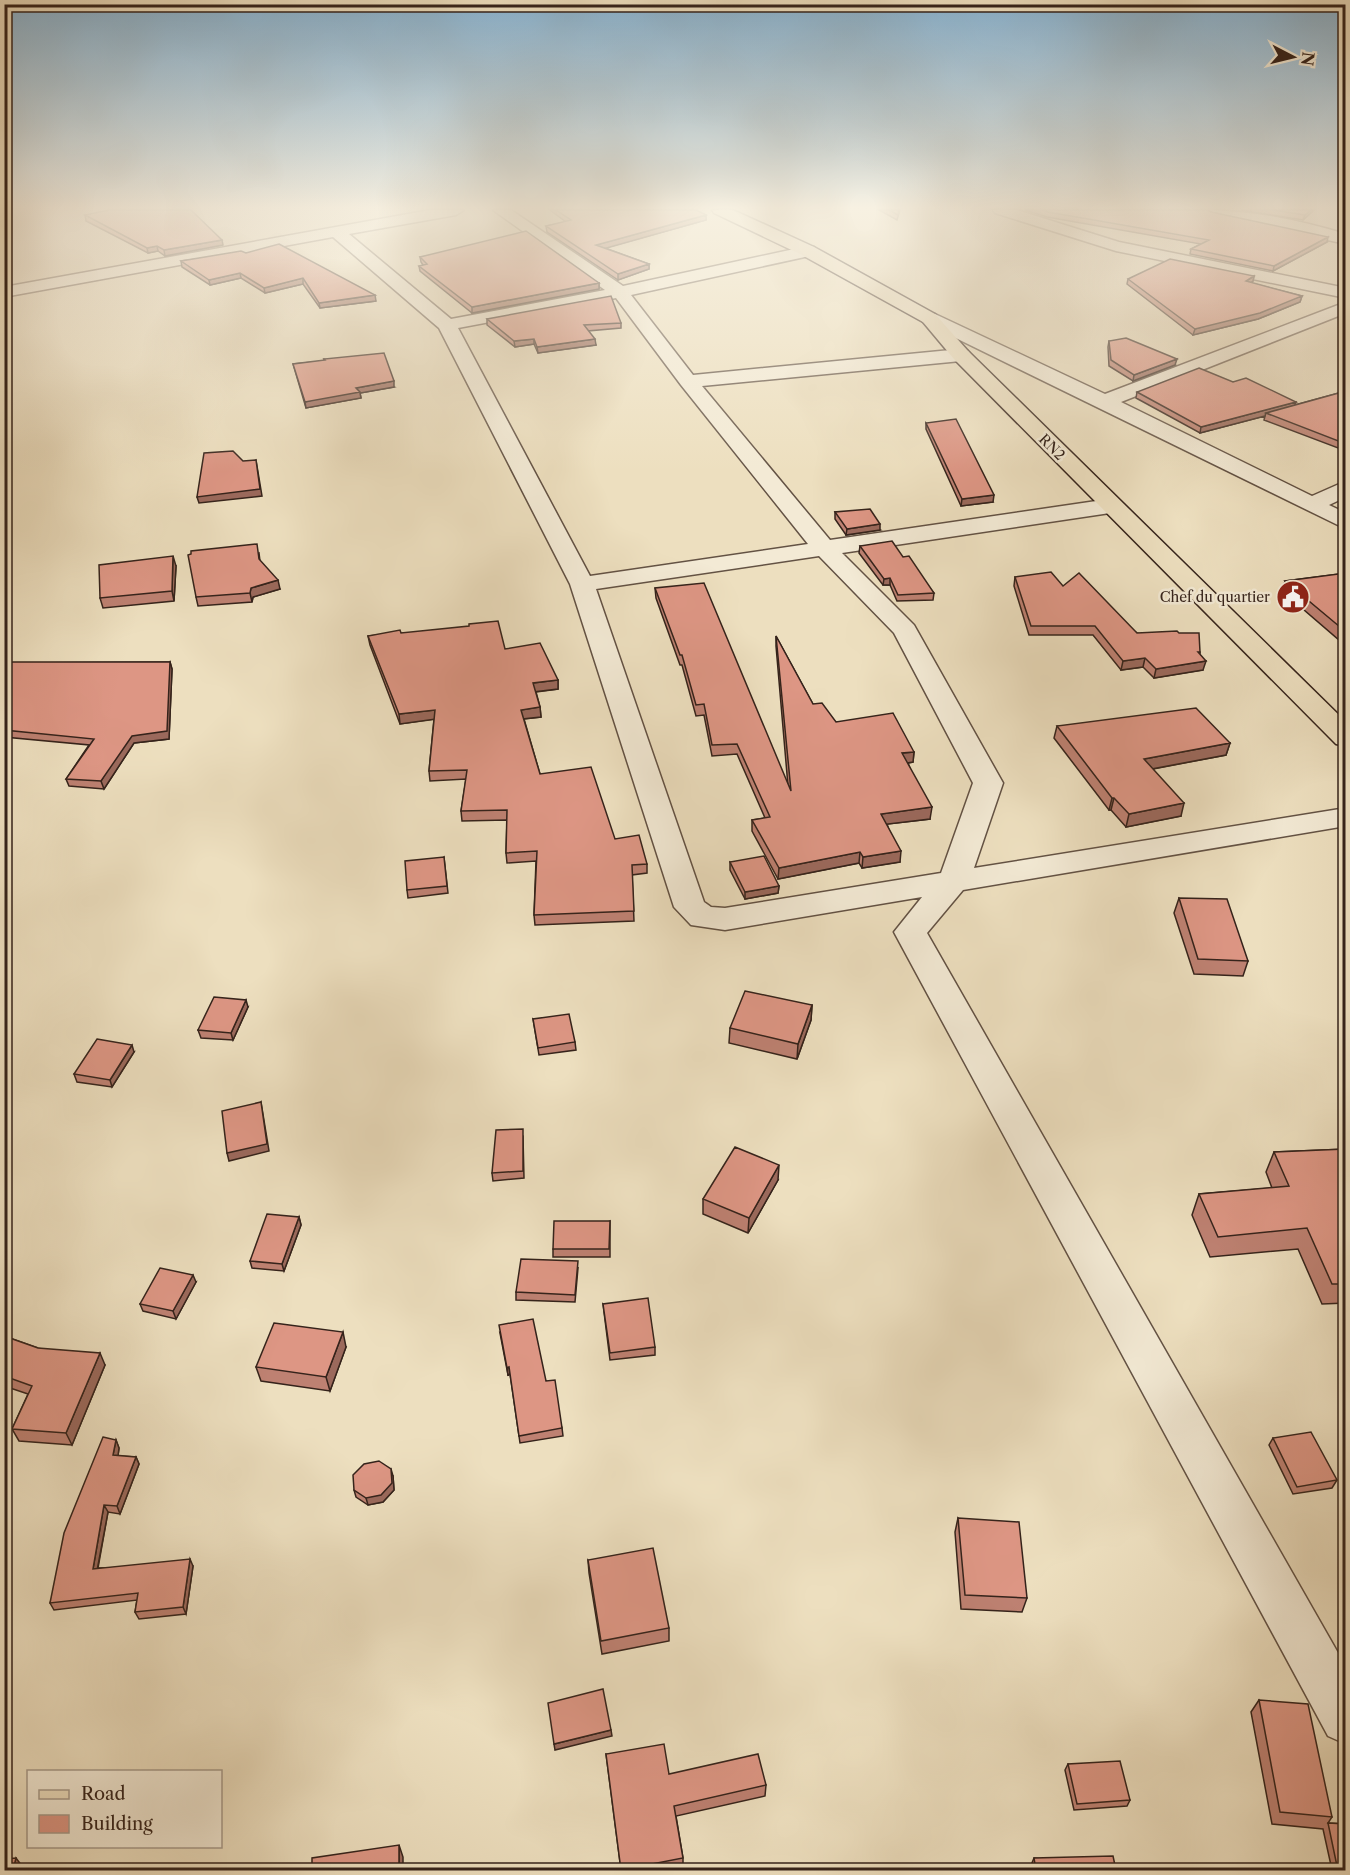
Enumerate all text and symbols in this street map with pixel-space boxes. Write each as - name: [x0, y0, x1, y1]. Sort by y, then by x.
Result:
- north arrow: [1263, 27, 1323, 87]
- text: N: [1297, 51, 1319, 67]
- street label: RN2: [1035, 430, 1069, 464]
- public building icon: Chef du quartier: [1275, 579, 1311, 615]
- place label: Chef du quartier: [1160, 588, 1270, 606]
- legend: [27, 1770, 222, 1848]
- text: Road: [81, 1783, 126, 1805]
- text: Building: [81, 1813, 153, 1835]

